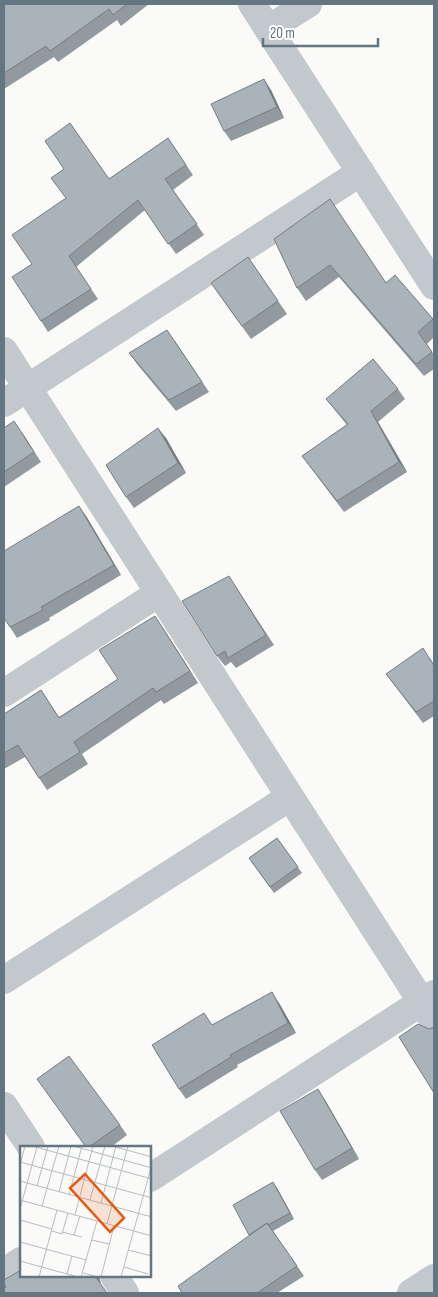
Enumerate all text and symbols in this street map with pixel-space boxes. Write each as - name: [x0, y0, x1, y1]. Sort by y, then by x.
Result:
- scale bar: [263, 15, 378, 47]
- text: 20 m: [270, 24, 295, 43]
- inset map: [20, 1146, 151, 1277]

